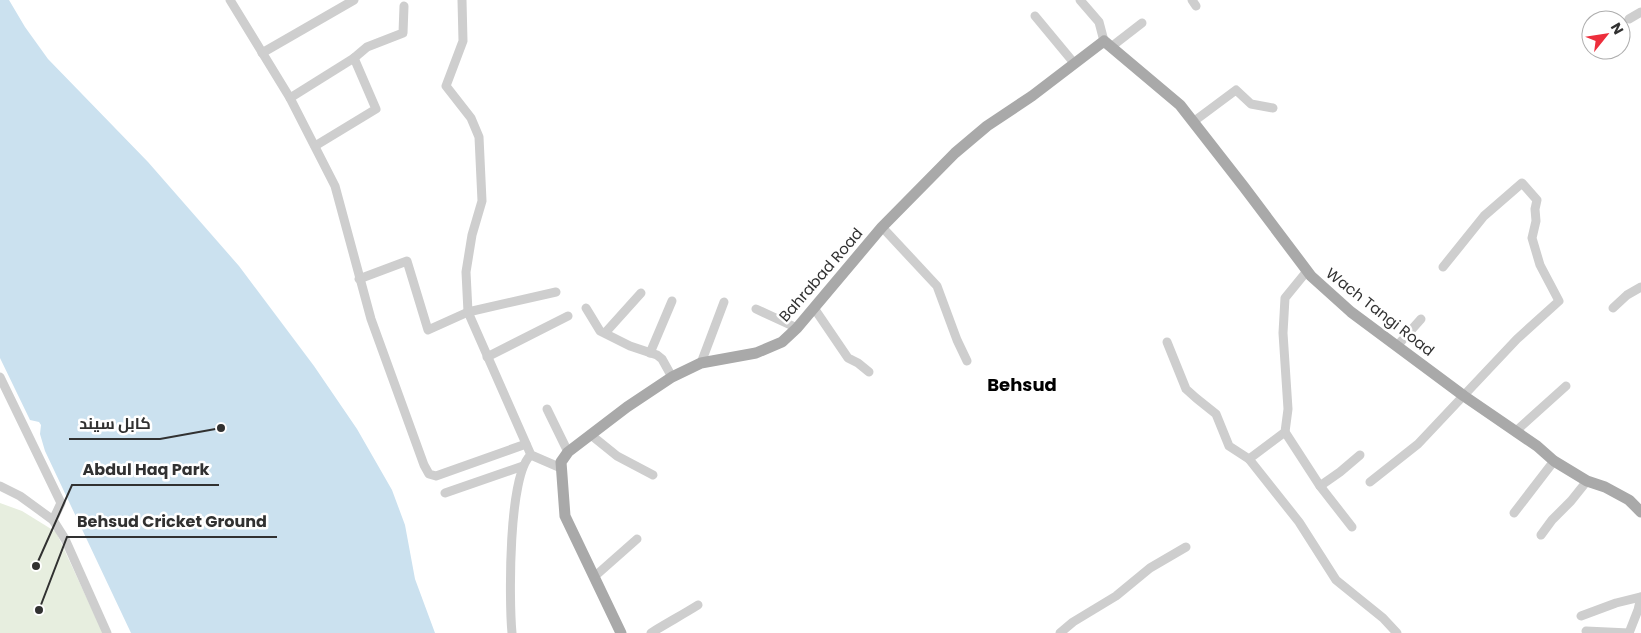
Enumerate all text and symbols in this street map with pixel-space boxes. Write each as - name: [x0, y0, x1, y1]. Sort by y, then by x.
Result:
- north arrow: [1581, 10, 1631, 60]
- text: N: [1606, 19, 1629, 38]
- street label: Bahrabad Road: [774, 223, 867, 326]
- street label: Wach Tangi Road: [1322, 263, 1439, 361]
- district label: Behsud: [987, 372, 1057, 397]
- callout: کابل سيند: [69, 408, 160, 439]
- text: کابل سيند: [79, 412, 151, 435]
- callout: Abdul Haq Park: [72, 454, 219, 485]
- text: Abdul Haq Park: [83, 458, 210, 481]
- callout: Behsud Cricket Ground: [67, 506, 277, 537]
- text: Behsud Cricket Ground: [77, 510, 267, 533]

